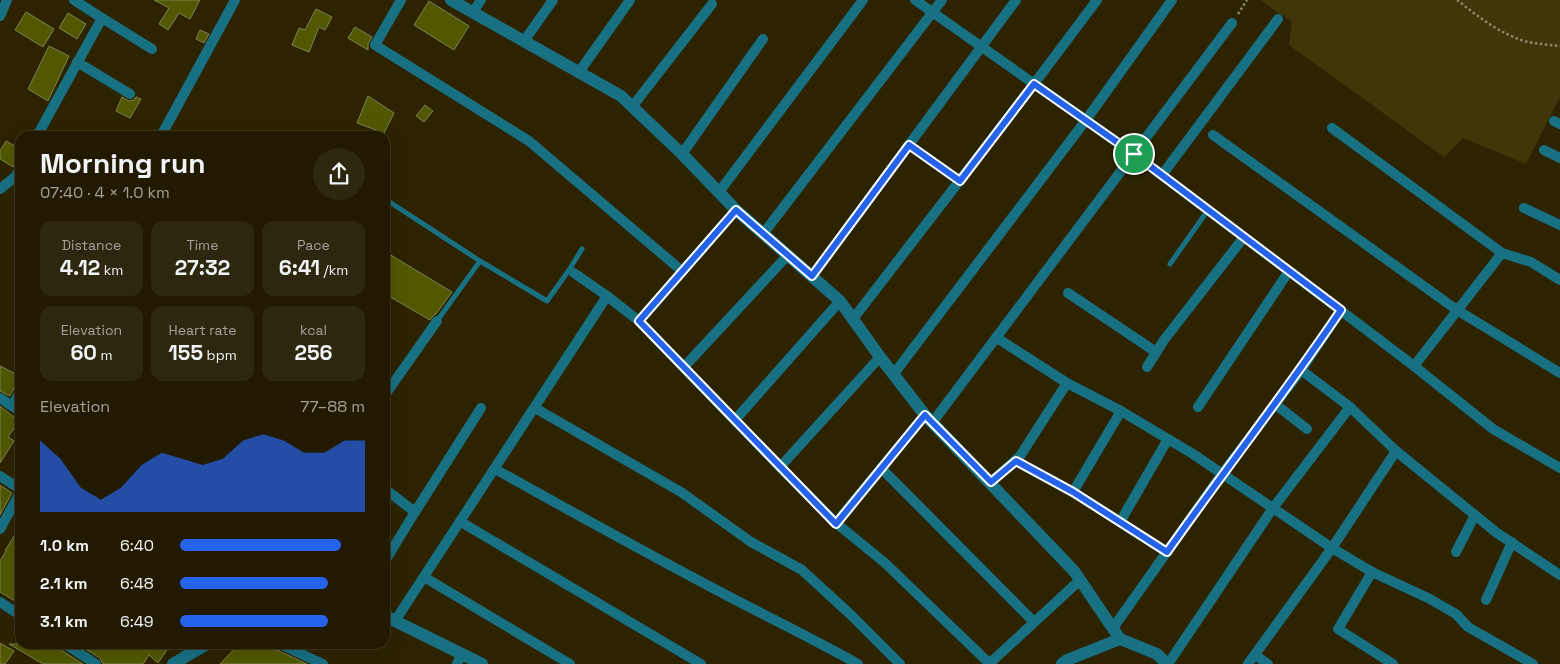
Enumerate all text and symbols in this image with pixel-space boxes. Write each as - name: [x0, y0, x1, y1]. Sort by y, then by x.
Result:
- pin: [1113, 133, 1155, 175]
- icon: arrive: [1120, 140, 1148, 168]
- text: Morning run: [40, 145, 205, 181]
- button: share: [313, 148, 365, 200]
- text: 07:40 · 4 × 1.0 km: [40, 182, 170, 203]
- text: Distance: [62, 236, 121, 254]
- text: Time: [187, 236, 218, 254]
- text: Pace: [297, 236, 330, 254]
- text: 4.12: [60, 254, 100, 281]
- text: 27:32: [175, 254, 230, 281]
- text: 6:41: [279, 254, 320, 281]
- text: km: [100, 261, 123, 279]
- text: /km: [320, 261, 348, 279]
- text: Elevation: [61, 321, 122, 339]
- text: Heart rate: [169, 321, 236, 339]
- text: kcal: [300, 321, 327, 339]
- text: 60: [70, 339, 97, 366]
- text: 155: [168, 339, 203, 366]
- text: 256: [294, 339, 333, 366]
- text: m: [97, 346, 113, 364]
- text: bpm: [203, 346, 237, 364]
- text: Elevation: [40, 396, 110, 417]
- text: 77–88 m: [300, 396, 365, 417]
- text: 1.0 km: [40, 535, 89, 556]
- text: 6:40: [120, 535, 154, 556]
- text: 2.1 km: [40, 573, 87, 594]
- text: 6:48: [120, 573, 154, 594]
- text: 3.1 km: [40, 611, 88, 632]
- text: 6:49: [120, 611, 154, 632]

